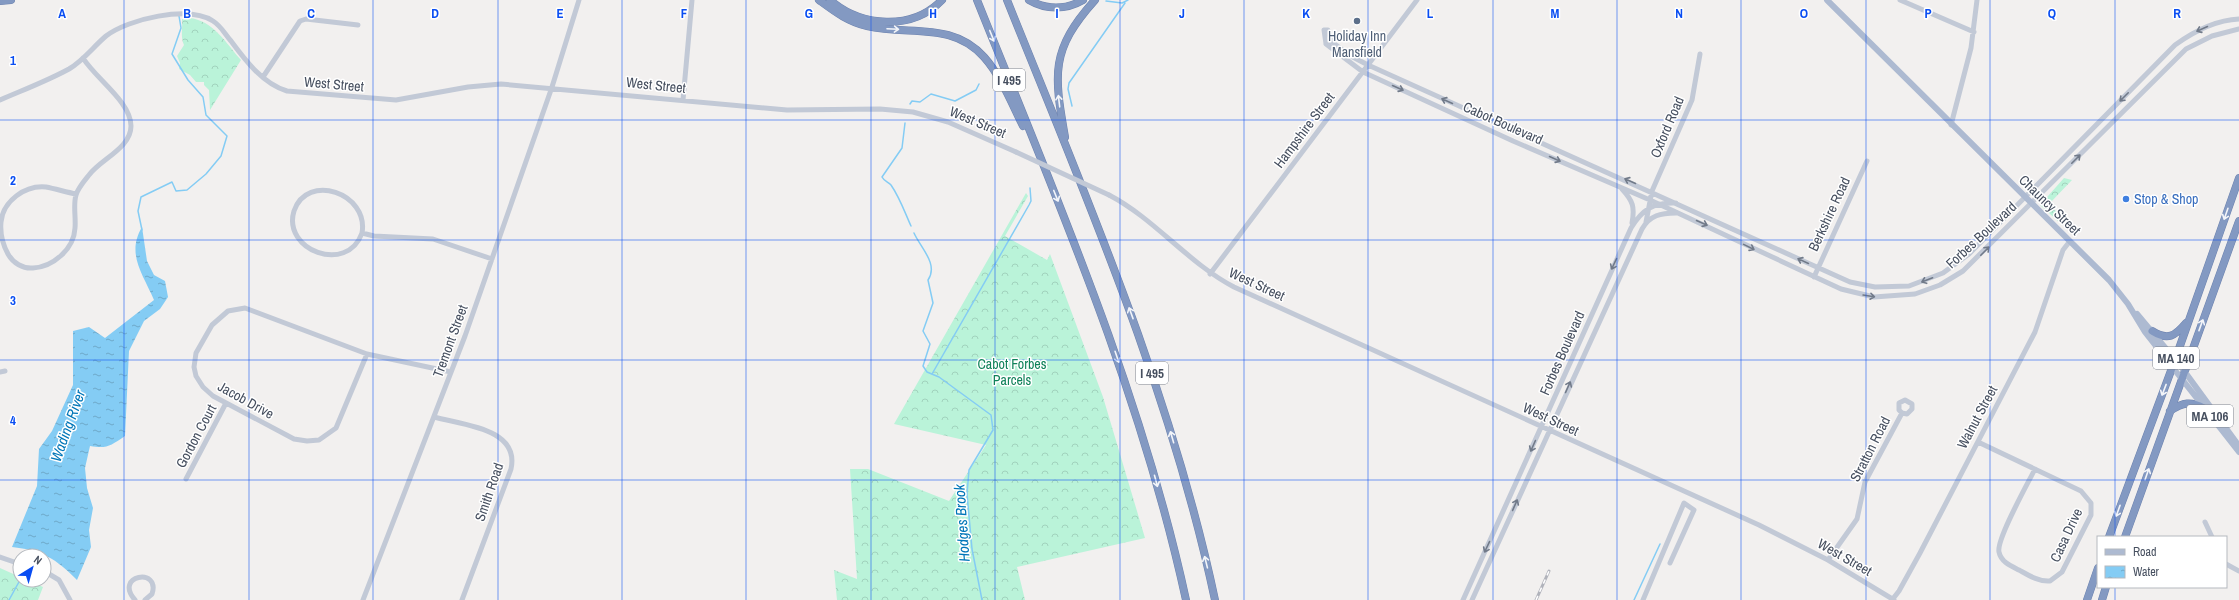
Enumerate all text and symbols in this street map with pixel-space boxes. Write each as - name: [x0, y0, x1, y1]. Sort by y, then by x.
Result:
- text: A: [58, 5, 66, 22]
- text: B: [183, 5, 191, 22]
- text: C: [307, 5, 315, 22]
- text: D: [431, 5, 439, 22]
- text: E: [556, 5, 564, 22]
- text: F: [681, 5, 688, 22]
- text: G: [805, 5, 813, 22]
- text: H: [929, 5, 937, 22]
- text: I: [1056, 5, 1059, 22]
- text: J: [1179, 5, 1185, 22]
- text: K: [1302, 5, 1310, 22]
- text: L: [1427, 5, 1434, 22]
- text: M: [1551, 5, 1560, 22]
- text: N: [1675, 5, 1683, 22]
- text: O: [1800, 5, 1808, 22]
- text: P: [1924, 5, 1932, 22]
- text: Q: [2048, 5, 2056, 22]
- text: R: [2173, 5, 2181, 22]
- marker: Holiday Inn Mansfield: [1352, 16, 1362, 26]
- one-way arrow: [886, 25, 899, 32]
- one-way arrow: [2196, 26, 2208, 33]
- place label: Holiday Inn Mansfield: [1328, 27, 1386, 61]
- one-way arrow: [989, 30, 996, 42]
- text: 1: [10, 52, 16, 69]
- road number: I 495: [993, 69, 1025, 91]
- street label: West Street: [303, 72, 365, 96]
- street label: West Street: [625, 73, 687, 97]
- one-way arrow: [1392, 85, 1404, 92]
- street label: Hampshire Street: [1270, 89, 1338, 171]
- one-way arrow: [2119, 92, 2129, 102]
- street label: Oxford Road: [1646, 94, 1688, 160]
- one-way arrow: [1055, 95, 1063, 108]
- one-way arrow: [1441, 97, 1453, 105]
- street label: Cabot Boulevard: [1460, 97, 1546, 149]
- street label: West Street: [947, 102, 1009, 142]
- one-way arrow: [2071, 154, 2081, 164]
- one-way arrow: [1548, 156, 1560, 164]
- street label: Chauncy Street: [2015, 171, 2085, 239]
- text: 2: [10, 172, 16, 189]
- street label: Berkshire Road: [1804, 174, 1854, 254]
- one-way arrow: [1625, 177, 1637, 185]
- one-way arrow: [1052, 190, 1060, 202]
- place label: Stop & Shop: [2134, 190, 2198, 208]
- marker: Stop & Shop: [2121, 194, 2131, 204]
- street label: Forbes Boulevard: [1942, 198, 2020, 272]
- one-way arrow: [2222, 208, 2229, 221]
- one-way arrow: [1695, 220, 1707, 228]
- one-way arrow: [1742, 244, 1754, 251]
- one-way arrow: [1980, 246, 1990, 256]
- one-way arrow: [1610, 257, 1617, 269]
- one-way arrow: [1798, 257, 1810, 264]
- street label: West Street: [1226, 263, 1288, 305]
- one-way arrow: [1922, 277, 1934, 284]
- text: 3: [10, 292, 16, 309]
- one-way arrow: [1862, 292, 1875, 300]
- street label: Tremont Street: [429, 302, 471, 380]
- one-way arrow: [1127, 307, 1134, 320]
- street label: Forbes Boulevard: [1535, 308, 1589, 398]
- one-way arrow: [2198, 320, 2206, 332]
- road number: MA 140: [2153, 347, 2199, 369]
- one-way arrow: [1114, 350, 1122, 362]
- park label: Cabot Forbes Parcels: [978, 355, 1047, 389]
- road number: I 495: [1136, 362, 1168, 384]
- street label: Jacob Drive: [215, 377, 277, 423]
- one-way arrow: [1565, 381, 1572, 393]
- street label: Walnut Street: [1953, 382, 2001, 452]
- one-way arrow: [2159, 383, 2167, 395]
- water label: Wading River: [45, 386, 91, 465]
- street label: West Street: [1520, 398, 1582, 440]
- street label: Gordon Court: [172, 401, 220, 471]
- road number: MA 106: [2187, 405, 2233, 427]
- text: 4: [10, 412, 16, 429]
- street label: Stratton Road: [1846, 413, 1894, 485]
- one-way arrow: [1168, 430, 1175, 443]
- one-way arrow: [1529, 440, 1537, 452]
- street label: Smith Road: [471, 460, 507, 524]
- one-way arrow: [2144, 468, 2151, 481]
- one-way arrow: [1153, 474, 1160, 487]
- water label: Hodges Brook: [948, 483, 975, 563]
- one-way arrow: [1512, 500, 1519, 512]
- street label: Casa Drive: [2046, 505, 2086, 565]
- one-way arrow: [2114, 505, 2122, 517]
- street label: West Street: [1815, 534, 1875, 580]
- legend: [2097, 536, 2227, 588]
- one-way arrow: [1483, 541, 1490, 553]
- text: Road: [2133, 544, 2157, 560]
- north arrow: [12, 548, 52, 588]
- text: N: [31, 552, 45, 568]
- one-way arrow: [1202, 556, 1209, 569]
- text: Water: [2133, 564, 2160, 580]

